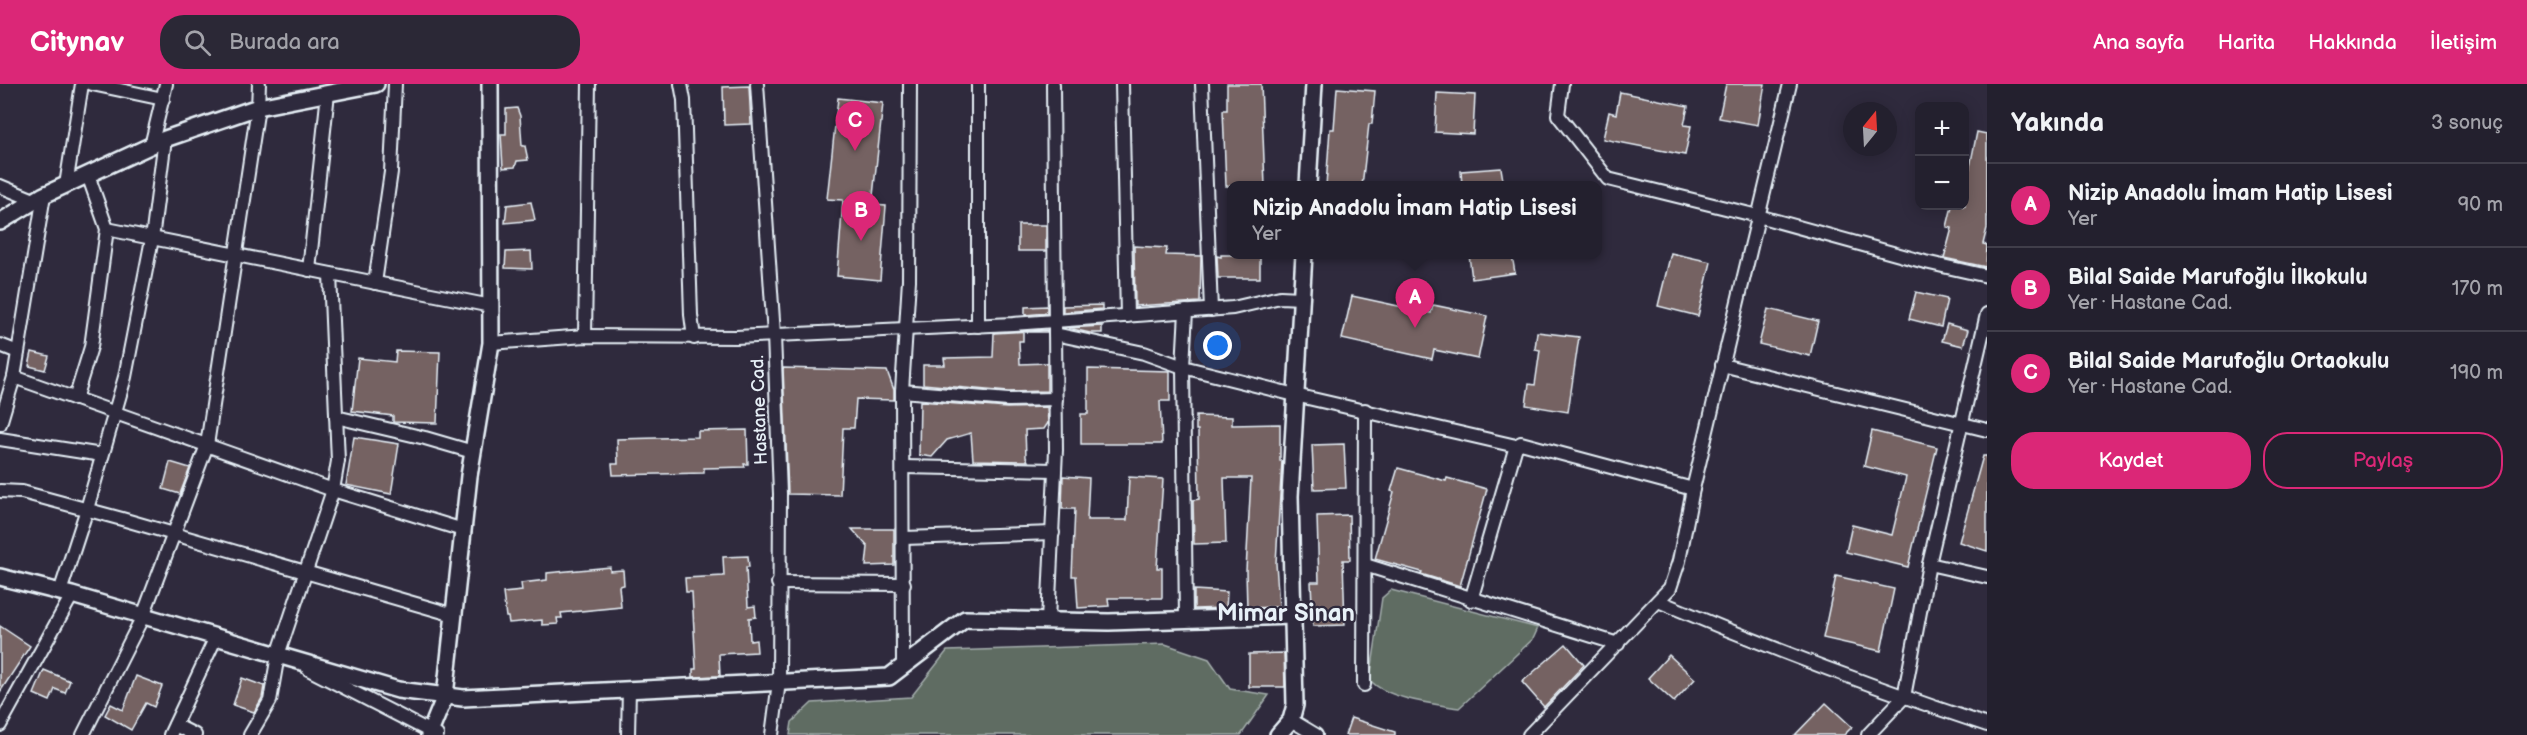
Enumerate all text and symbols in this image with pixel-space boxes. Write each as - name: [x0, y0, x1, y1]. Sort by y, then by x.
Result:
- search box: [160, 15, 580, 69]
- text: Citynav: [30, 26, 124, 59]
- icon: search: [181, 26, 214, 59]
- text: Burada ara: [229, 29, 340, 56]
- text: Ana sayfa: [2093, 30, 2185, 55]
- text: Harita: [2218, 30, 2275, 55]
- text: Hakkında: [2308, 30, 2397, 55]
- text: İletişim: [2430, 30, 2497, 55]
- pin: C: [836, 101, 874, 151]
- north arrow: [1843, 102, 1897, 156]
- map controls: [1915, 102, 1969, 210]
- button: +: [1915, 102, 1969, 156]
- text: Yakında: [2011, 108, 2104, 139]
- text: 3 sonuç: [2431, 111, 2503, 135]
- button: −: [1915, 156, 1969, 210]
- text: Nizip Anadolu İmam Hatip Lisesi: [2068, 180, 2393, 207]
- popup: [1227, 181, 1602, 259]
- pin: B: [842, 192, 880, 241]
- text: A: [2024, 193, 2037, 217]
- text: 90 m: [2458, 193, 2503, 217]
- text: Nizip Anadolu İmam Hatip Lisesi: [1252, 195, 1577, 222]
- text: Yer: [2068, 207, 2097, 231]
- text: Yer: [1252, 222, 1281, 246]
- text: Bilal Saide Marufoğlu İlkokulu: [2068, 264, 2368, 291]
- text: B: [2023, 277, 2038, 301]
- text: 170 m: [2452, 277, 2503, 301]
- pin: A: [1396, 278, 1434, 328]
- text: Yer · Hastane Cad.: [2068, 291, 2232, 315]
- your location: [1203, 331, 1232, 360]
- text: Bilal Saide Marufoğlu Ortaokulu: [2068, 348, 2389, 375]
- street label: Hastane Cad.: [747, 355, 772, 465]
- text: C: [2023, 361, 2038, 385]
- text: 190 m: [2450, 361, 2503, 385]
- text: Yer · Hastane Cad.: [2068, 375, 2232, 399]
- button: Kaydet: [2011, 432, 2251, 489]
- button: Paylaş: [2263, 432, 2503, 489]
- district label: Mimar Sinan: [1217, 599, 1355, 628]

